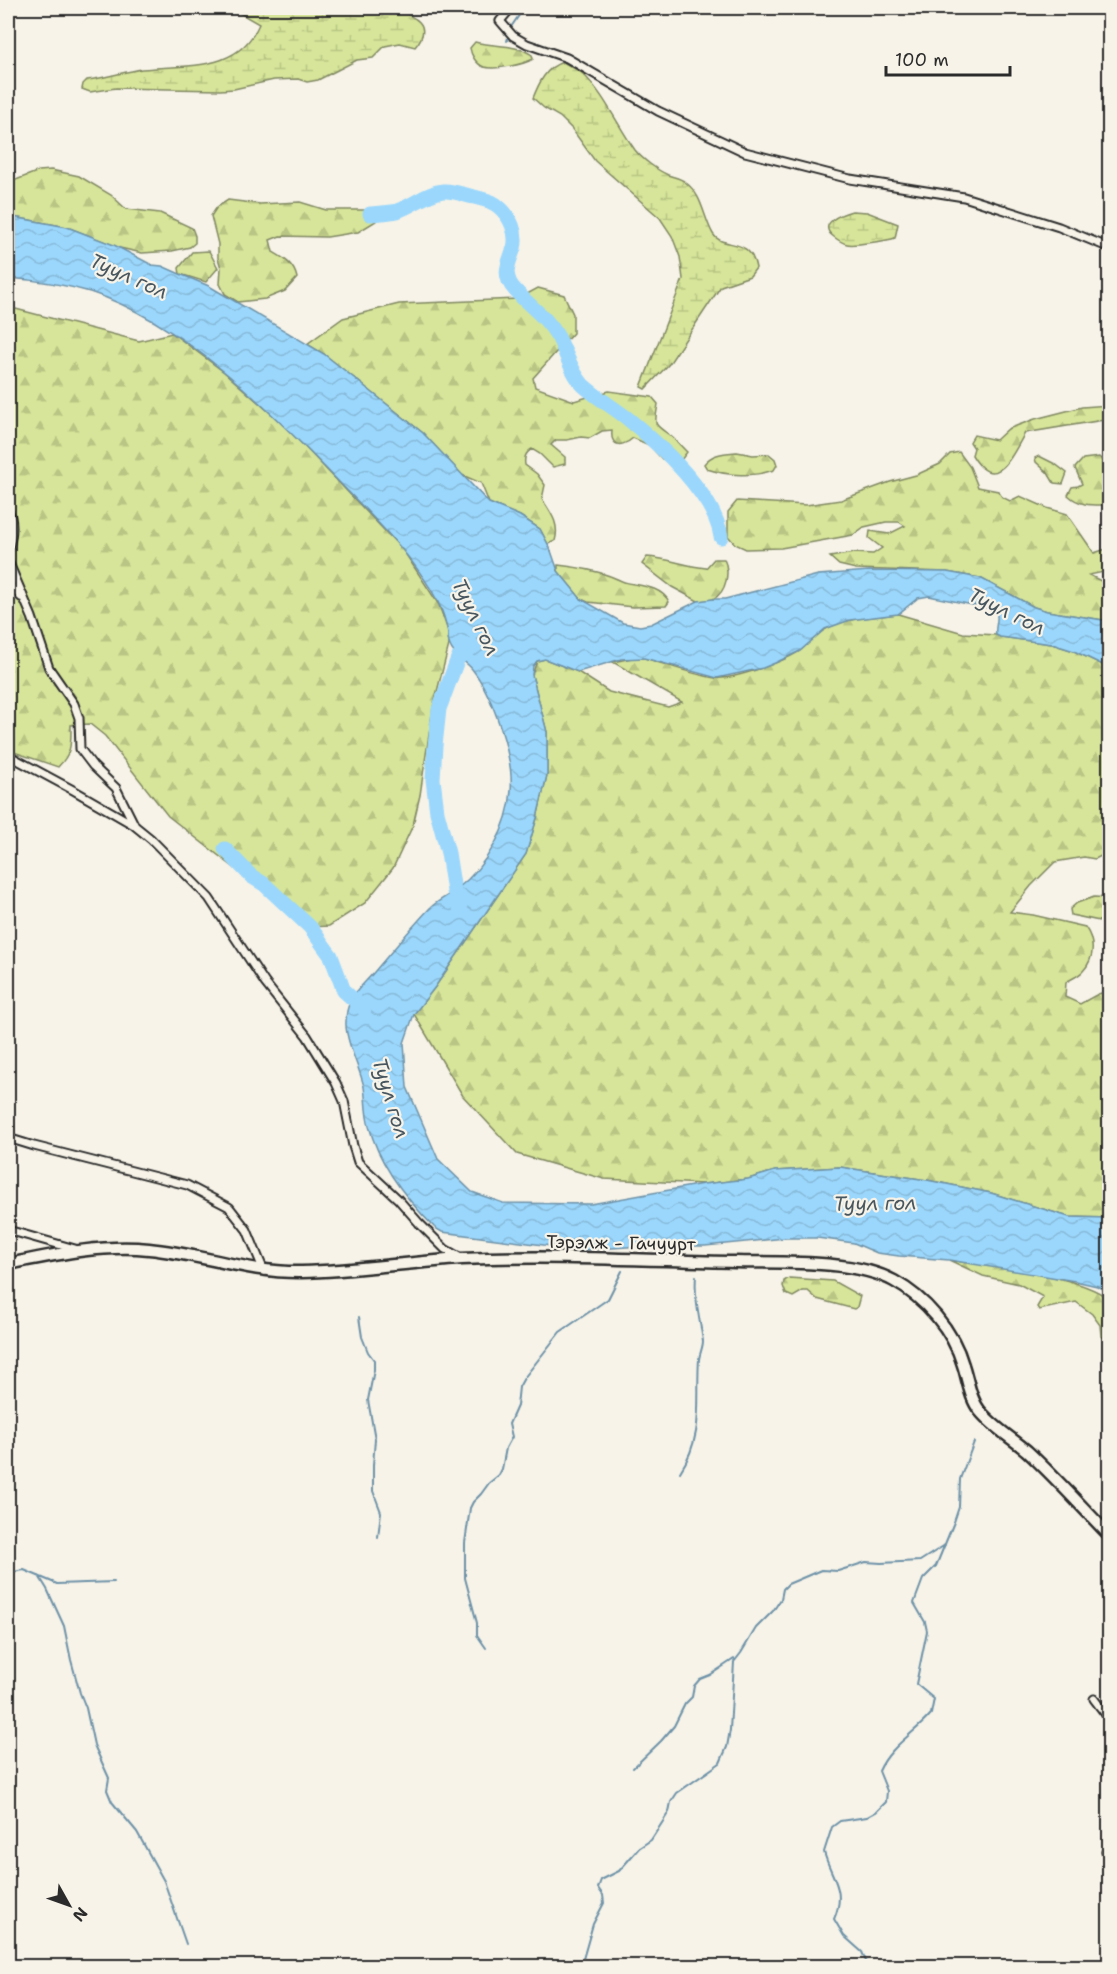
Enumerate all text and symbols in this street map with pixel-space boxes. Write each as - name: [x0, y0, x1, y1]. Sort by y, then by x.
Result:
- scale bar: [886, 39, 1010, 77]
- text: 100 m: [895, 48, 949, 72]
- water label: Туул гол: [86, 247, 172, 305]
- water label: Туул гол: [446, 574, 506, 660]
- water label: Туул гол: [964, 581, 1050, 641]
- water label: Туул гол: [366, 1055, 416, 1141]
- water label: Туул гол: [833, 1189, 917, 1217]
- street label: Тэрэлж - Гачуурт: [546, 1230, 697, 1256]
- north arrow: [39, 1875, 99, 1935]
- text: N: [68, 1903, 92, 1926]

